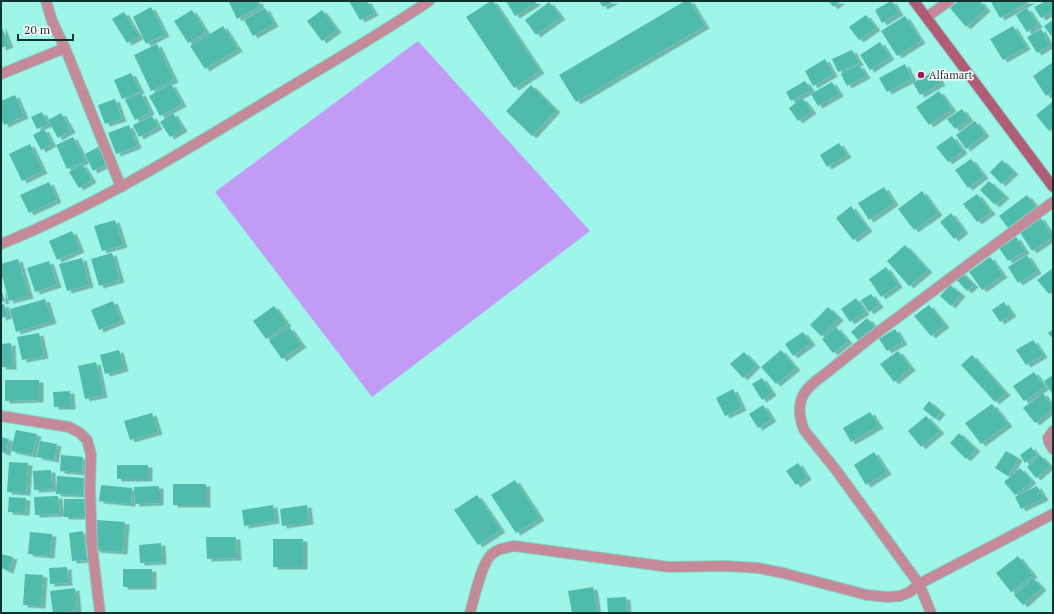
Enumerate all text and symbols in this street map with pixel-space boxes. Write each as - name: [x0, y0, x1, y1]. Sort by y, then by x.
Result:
- scale bar: [18, 16, 73, 42]
- text: 20 m: [24, 22, 51, 37]
- place label: Alfamart: [929, 68, 973, 82]
- marker: Alfamart: [916, 70, 926, 80]

